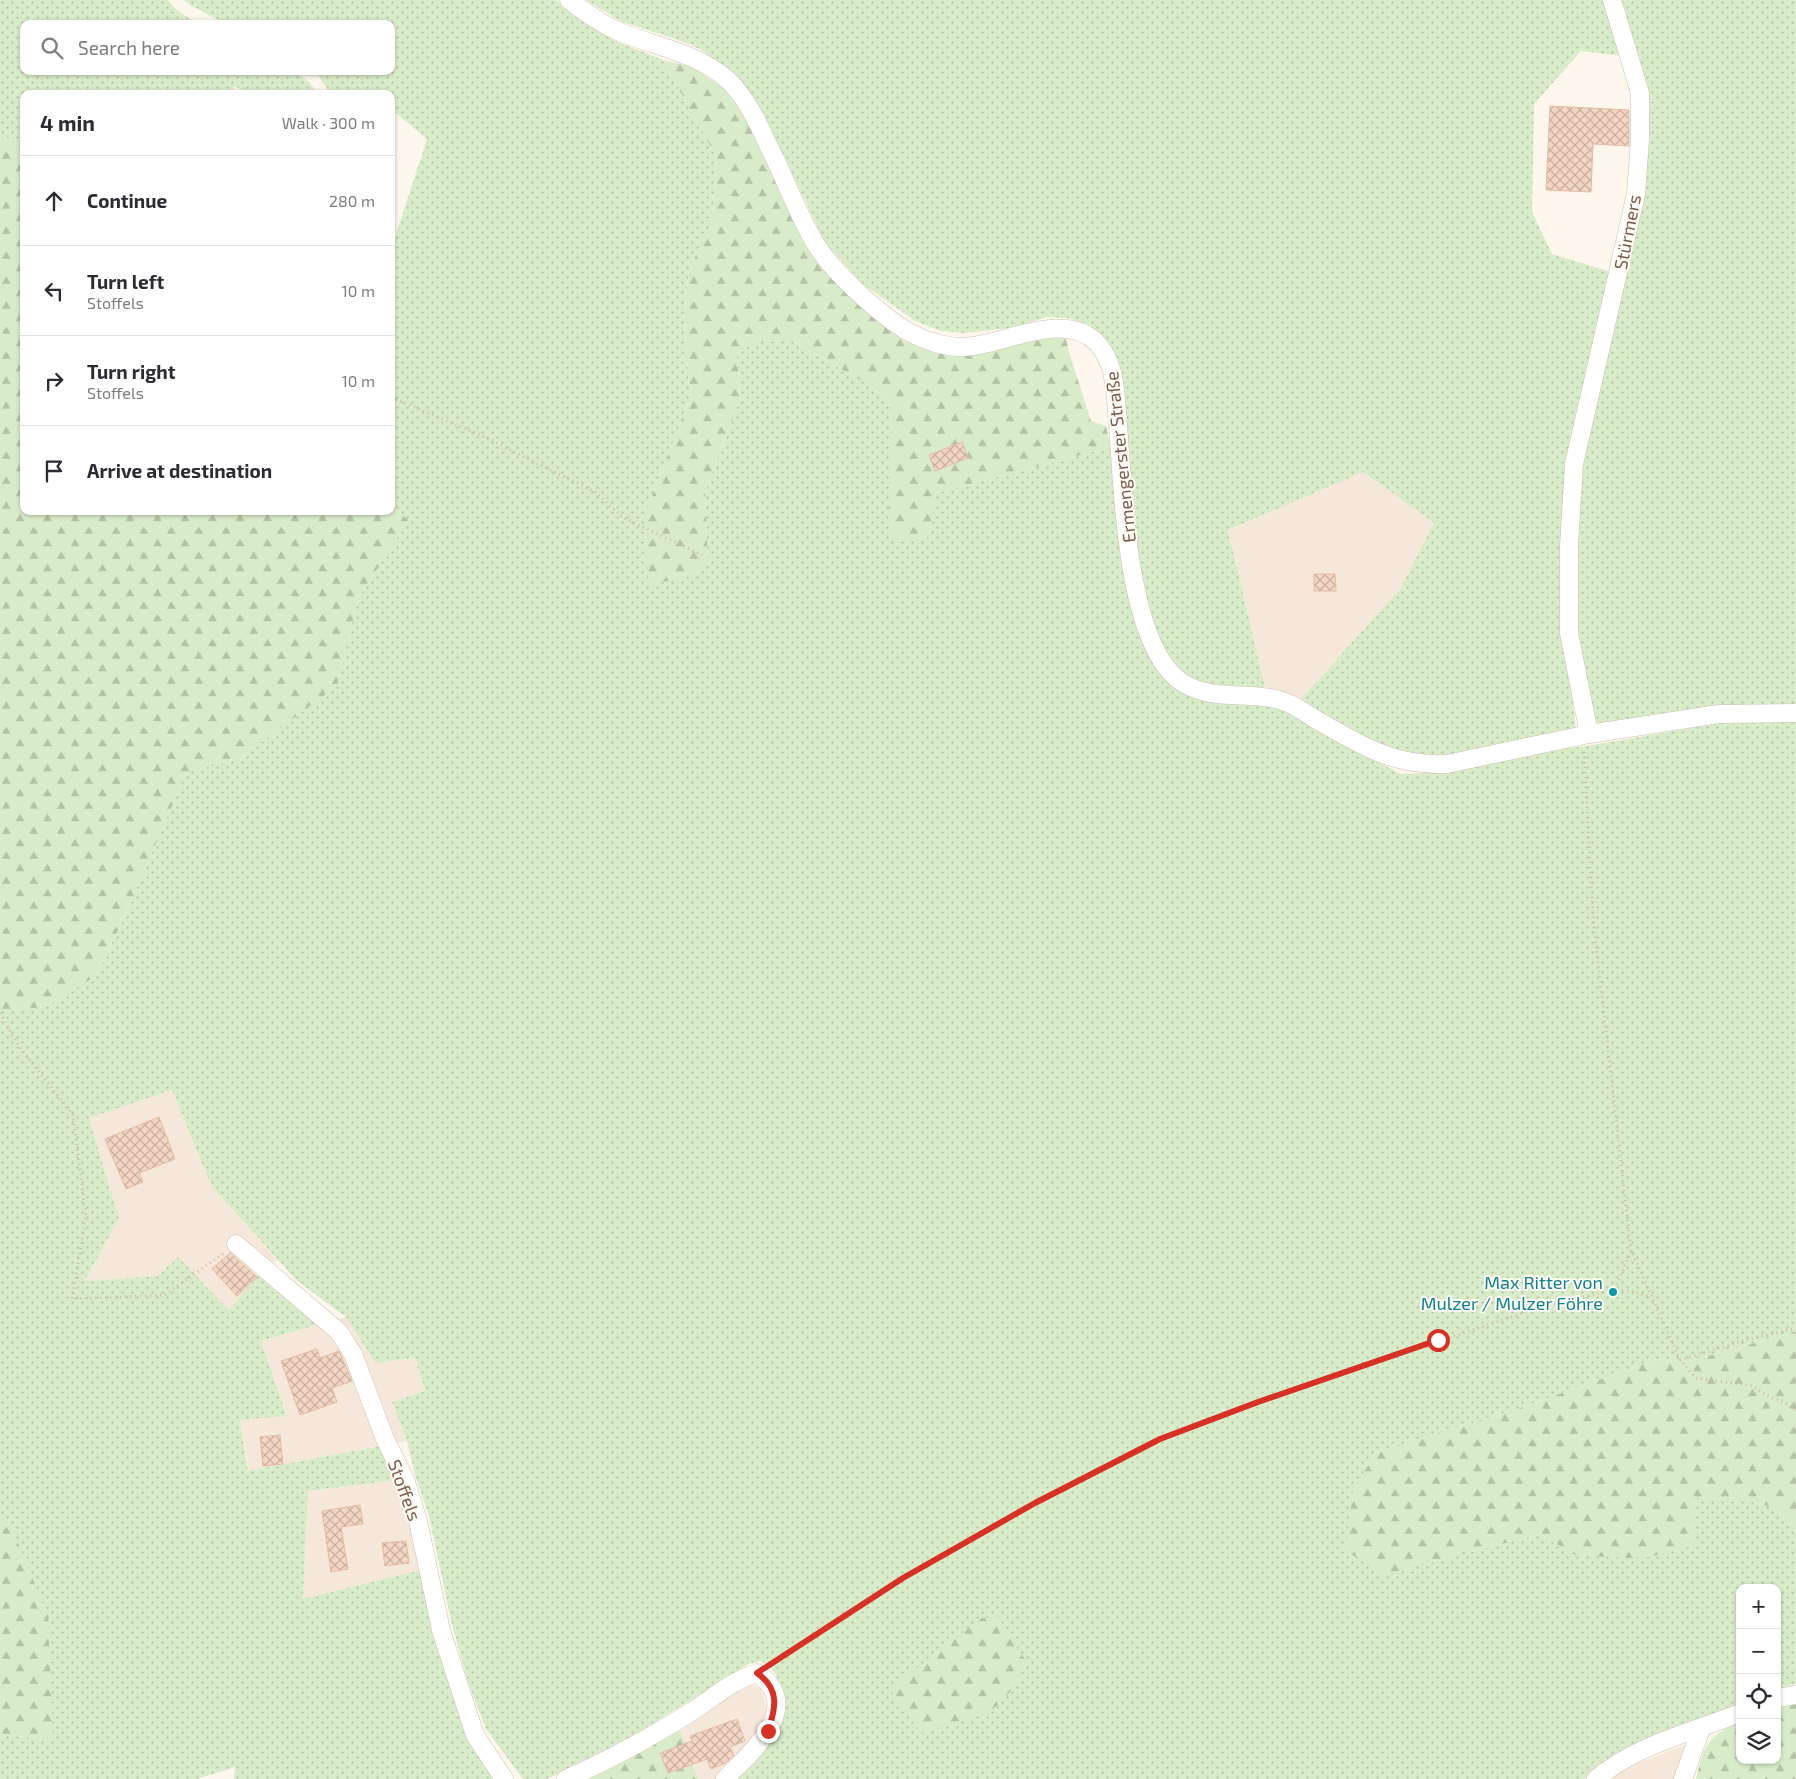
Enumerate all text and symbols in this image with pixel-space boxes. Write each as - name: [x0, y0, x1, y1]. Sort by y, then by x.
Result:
- search box: [20, 20, 395, 75]
- icon: search: [38, 34, 66, 62]
- text: Search here: [78, 36, 180, 59]
- text: 4 min: [40, 110, 95, 135]
- text: Walk · 300 m: [282, 113, 375, 132]
- icon: ahead: [40, 187, 68, 215]
- text: Continue: [87, 189, 167, 212]
- text: 280 m: [329, 191, 375, 210]
- street label: Stürmers: [1609, 193, 1645, 271]
- text: Turn left: [87, 270, 164, 293]
- icon: left: [40, 277, 68, 305]
- text: 10 m: [341, 281, 375, 300]
- text: Stoffels: [87, 293, 144, 312]
- text: Turn right: [87, 360, 175, 383]
- icon: right: [40, 367, 68, 395]
- street label: Ermengerster Straße: [1100, 370, 1140, 544]
- text: 10 m: [341, 371, 375, 390]
- text: Stoffels: [87, 383, 144, 402]
- icon: arrive: [40, 457, 68, 485]
- text: Arrive at destination: [87, 459, 272, 482]
- place label: Max Ritter von Mulzer / Mulzer Föhre: [1421, 1271, 1603, 1314]
- marker: Max Ritter von Mulzer / Mulzer Föhre: [1607, 1286, 1619, 1298]
- route start: [1427, 1329, 1450, 1352]
- street label: Stoffels: [384, 1456, 426, 1524]
- map controls: [1736, 1584, 1781, 1764]
- button: +: [1736, 1584, 1781, 1629]
- button: −: [1736, 1629, 1781, 1674]
- button: locate: [1736, 1674, 1781, 1719]
- button: layers: [1736, 1719, 1781, 1764]
- route end: [757, 1720, 780, 1743]

